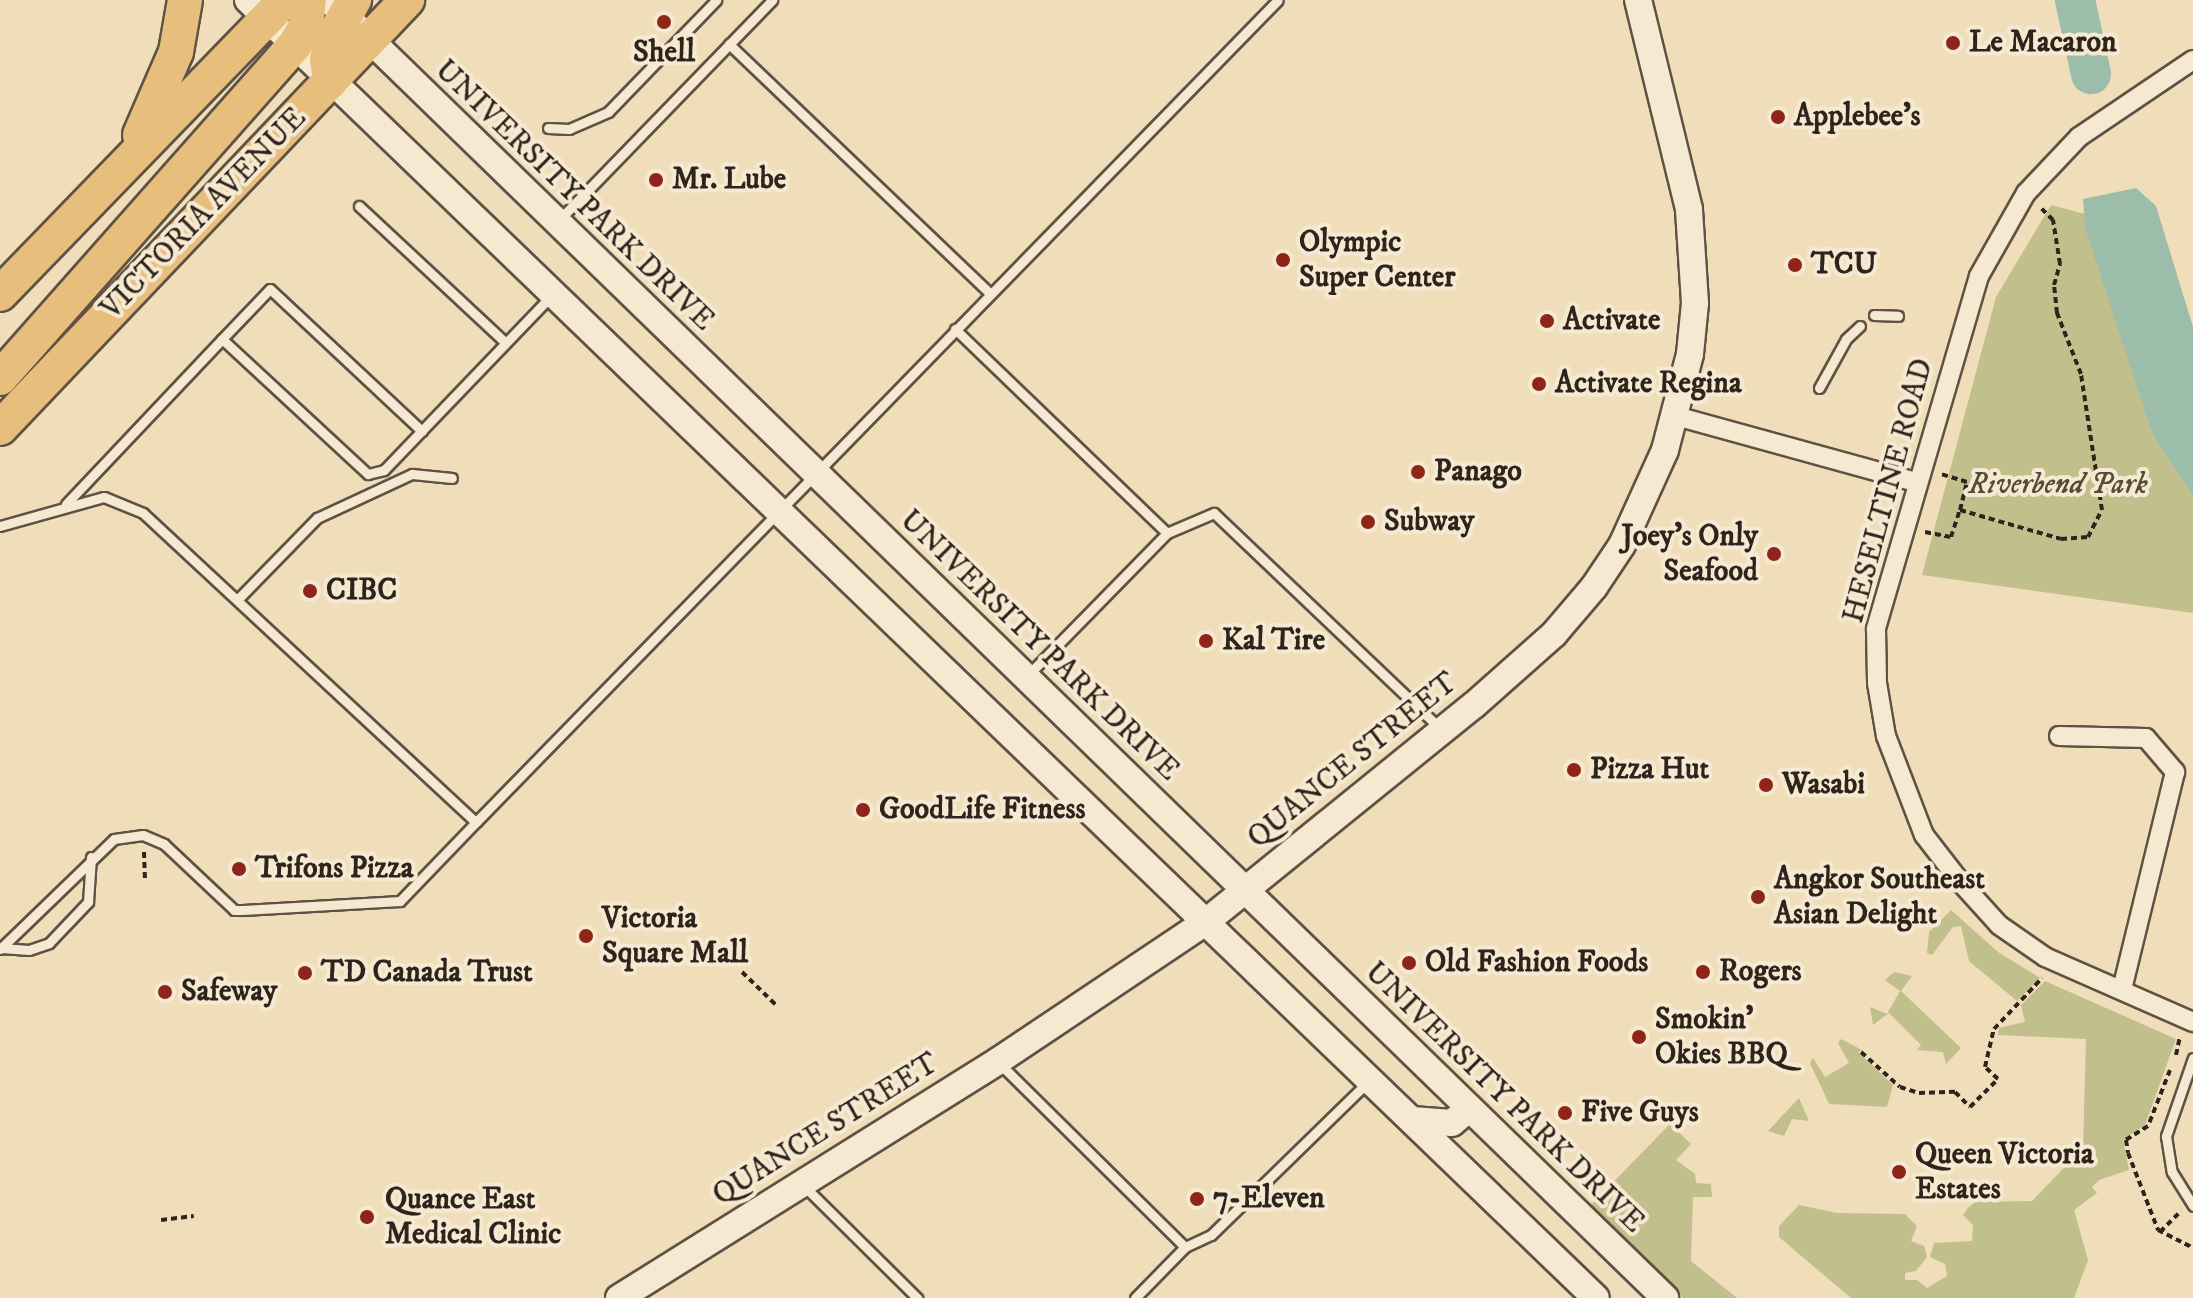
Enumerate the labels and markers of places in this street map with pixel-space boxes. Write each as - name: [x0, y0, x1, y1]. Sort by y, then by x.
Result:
- marker: Shell: [655, 13, 673, 31]
- place label: Le Macaron: [1969, 25, 2117, 61]
- marker: Le Macaron: [1944, 34, 1962, 52]
- place label: Shell: [633, 35, 695, 71]
- place label: Applebee's: [1794, 99, 1921, 135]
- marker: Applebee's: [1769, 108, 1787, 126]
- place label: Mr. Lube: [672, 162, 786, 198]
- marker: Mr. Lube: [647, 171, 665, 189]
- place label: Olympic Super Center: [1299, 225, 1455, 296]
- place label: TCU: [1811, 247, 1877, 283]
- marker: Olympic Super Center: [1274, 251, 1292, 269]
- marker: TCU: [1786, 256, 1804, 274]
- place label: Activate: [1563, 303, 1660, 339]
- marker: Activate: [1538, 312, 1556, 330]
- place label: Activate Regina: [1555, 366, 1742, 402]
- marker: Activate Regina: [1530, 375, 1548, 393]
- place label: Panago: [1434, 454, 1522, 490]
- marker: Panago: [1409, 463, 1427, 481]
- place label: Subway: [1384, 504, 1474, 540]
- marker: Subway: [1359, 513, 1377, 531]
- place label: Joey's Only Seafood: [1621, 519, 1758, 590]
- marker: Joey's Only Seafood: [1765, 545, 1783, 563]
- place label: CIBC: [326, 573, 397, 609]
- marker: CIBC: [301, 582, 319, 600]
- place label: Kal Tire: [1222, 623, 1325, 659]
- marker: Kal Tire: [1197, 632, 1215, 650]
- place label: Pizza Hut: [1590, 752, 1709, 788]
- marker: Pizza Hut: [1565, 761, 1583, 779]
- place label: Wasabi: [1782, 767, 1865, 803]
- marker: Wasabi: [1757, 776, 1775, 794]
- place label: GoodLife Fitness: [879, 792, 1085, 828]
- marker: GoodLife Fitness: [854, 801, 872, 819]
- place label: Trifons Pizza: [255, 851, 414, 887]
- marker: Trifons Pizza: [230, 860, 248, 878]
- place label: Angkor Southeast Asian Delight: [1774, 862, 1985, 932]
- marker: Angkor Southeast Asian Delight: [1749, 888, 1767, 906]
- place label: Victoria Square Mall: [602, 901, 748, 972]
- marker: Victoria Square Mall: [577, 927, 595, 945]
- place label: Old Fashion Foods: [1425, 945, 1648, 981]
- marker: Old Fashion Foods: [1400, 954, 1418, 972]
- place label: Rogers: [1719, 954, 1802, 990]
- place label: TD Canada Trust: [321, 955, 533, 991]
- marker: Rogers: [1694, 963, 1712, 981]
- marker: TD Canada Trust: [296, 964, 314, 982]
- place label: Safeway: [181, 974, 277, 1010]
- marker: Safeway: [156, 983, 174, 1001]
- place label: Smokin' Okies BBQ: [1655, 1002, 1788, 1072]
- marker: Smokin' Okies BBQ: [1630, 1028, 1648, 1046]
- place label: Five Guys: [1581, 1095, 1699, 1131]
- marker: Five Guys: [1556, 1104, 1574, 1122]
- place label: Queen Victoria Estates: [1915, 1137, 2094, 1208]
- marker: Queen Victoria Estates: [1890, 1163, 1908, 1181]
- place label: 7-Eleven: [1213, 1181, 1325, 1217]
- place label: Quance East Medical Clinic: [385, 1182, 561, 1252]
- marker: 7-Eleven: [1188, 1190, 1206, 1208]
- marker: Quance East Medical Clinic: [356, 1206, 378, 1228]

